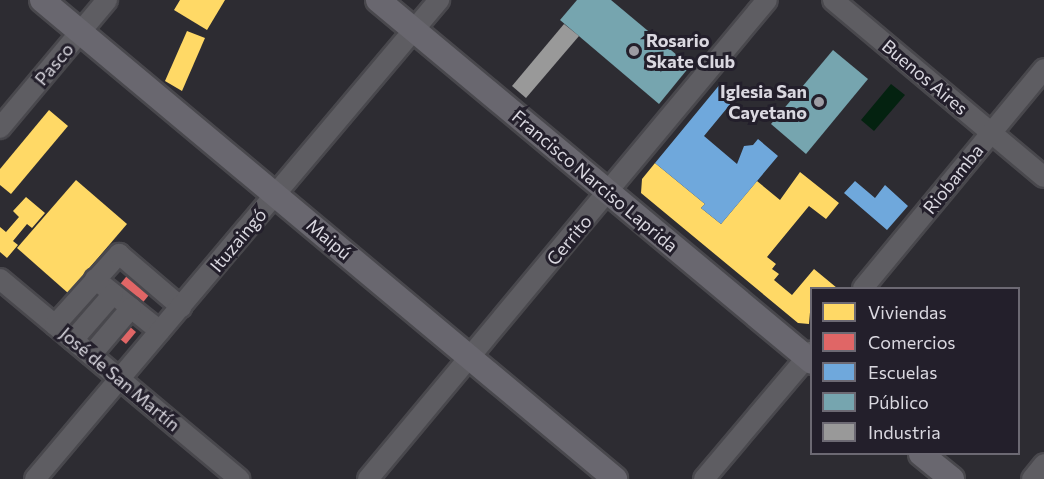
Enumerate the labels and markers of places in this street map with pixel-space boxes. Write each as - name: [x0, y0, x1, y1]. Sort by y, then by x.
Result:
- place label: Rosario Skate Club: [646, 30, 735, 72]
- marker: Rosario Skate Club: [627, 44, 641, 58]
- place label: Iglesia San Cayetano: [720, 81, 807, 124]
- marker: Iglesia San Cayetano: [812, 95, 826, 109]

